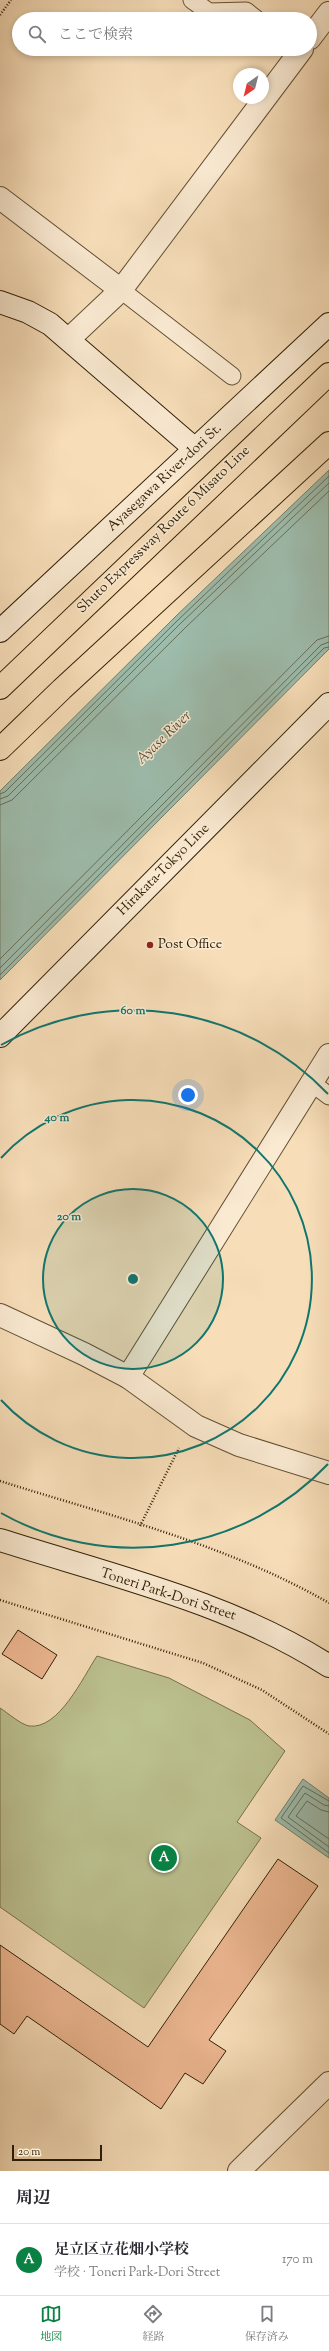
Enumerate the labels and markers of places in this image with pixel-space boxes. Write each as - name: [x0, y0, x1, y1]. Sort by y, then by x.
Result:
- place label: Post Office: [158, 935, 222, 955]
- marker: Post Office: [145, 940, 155, 950]
- centre of rings: [126, 1272, 140, 1286]
- pin: A: [151, 1843, 177, 1873]

